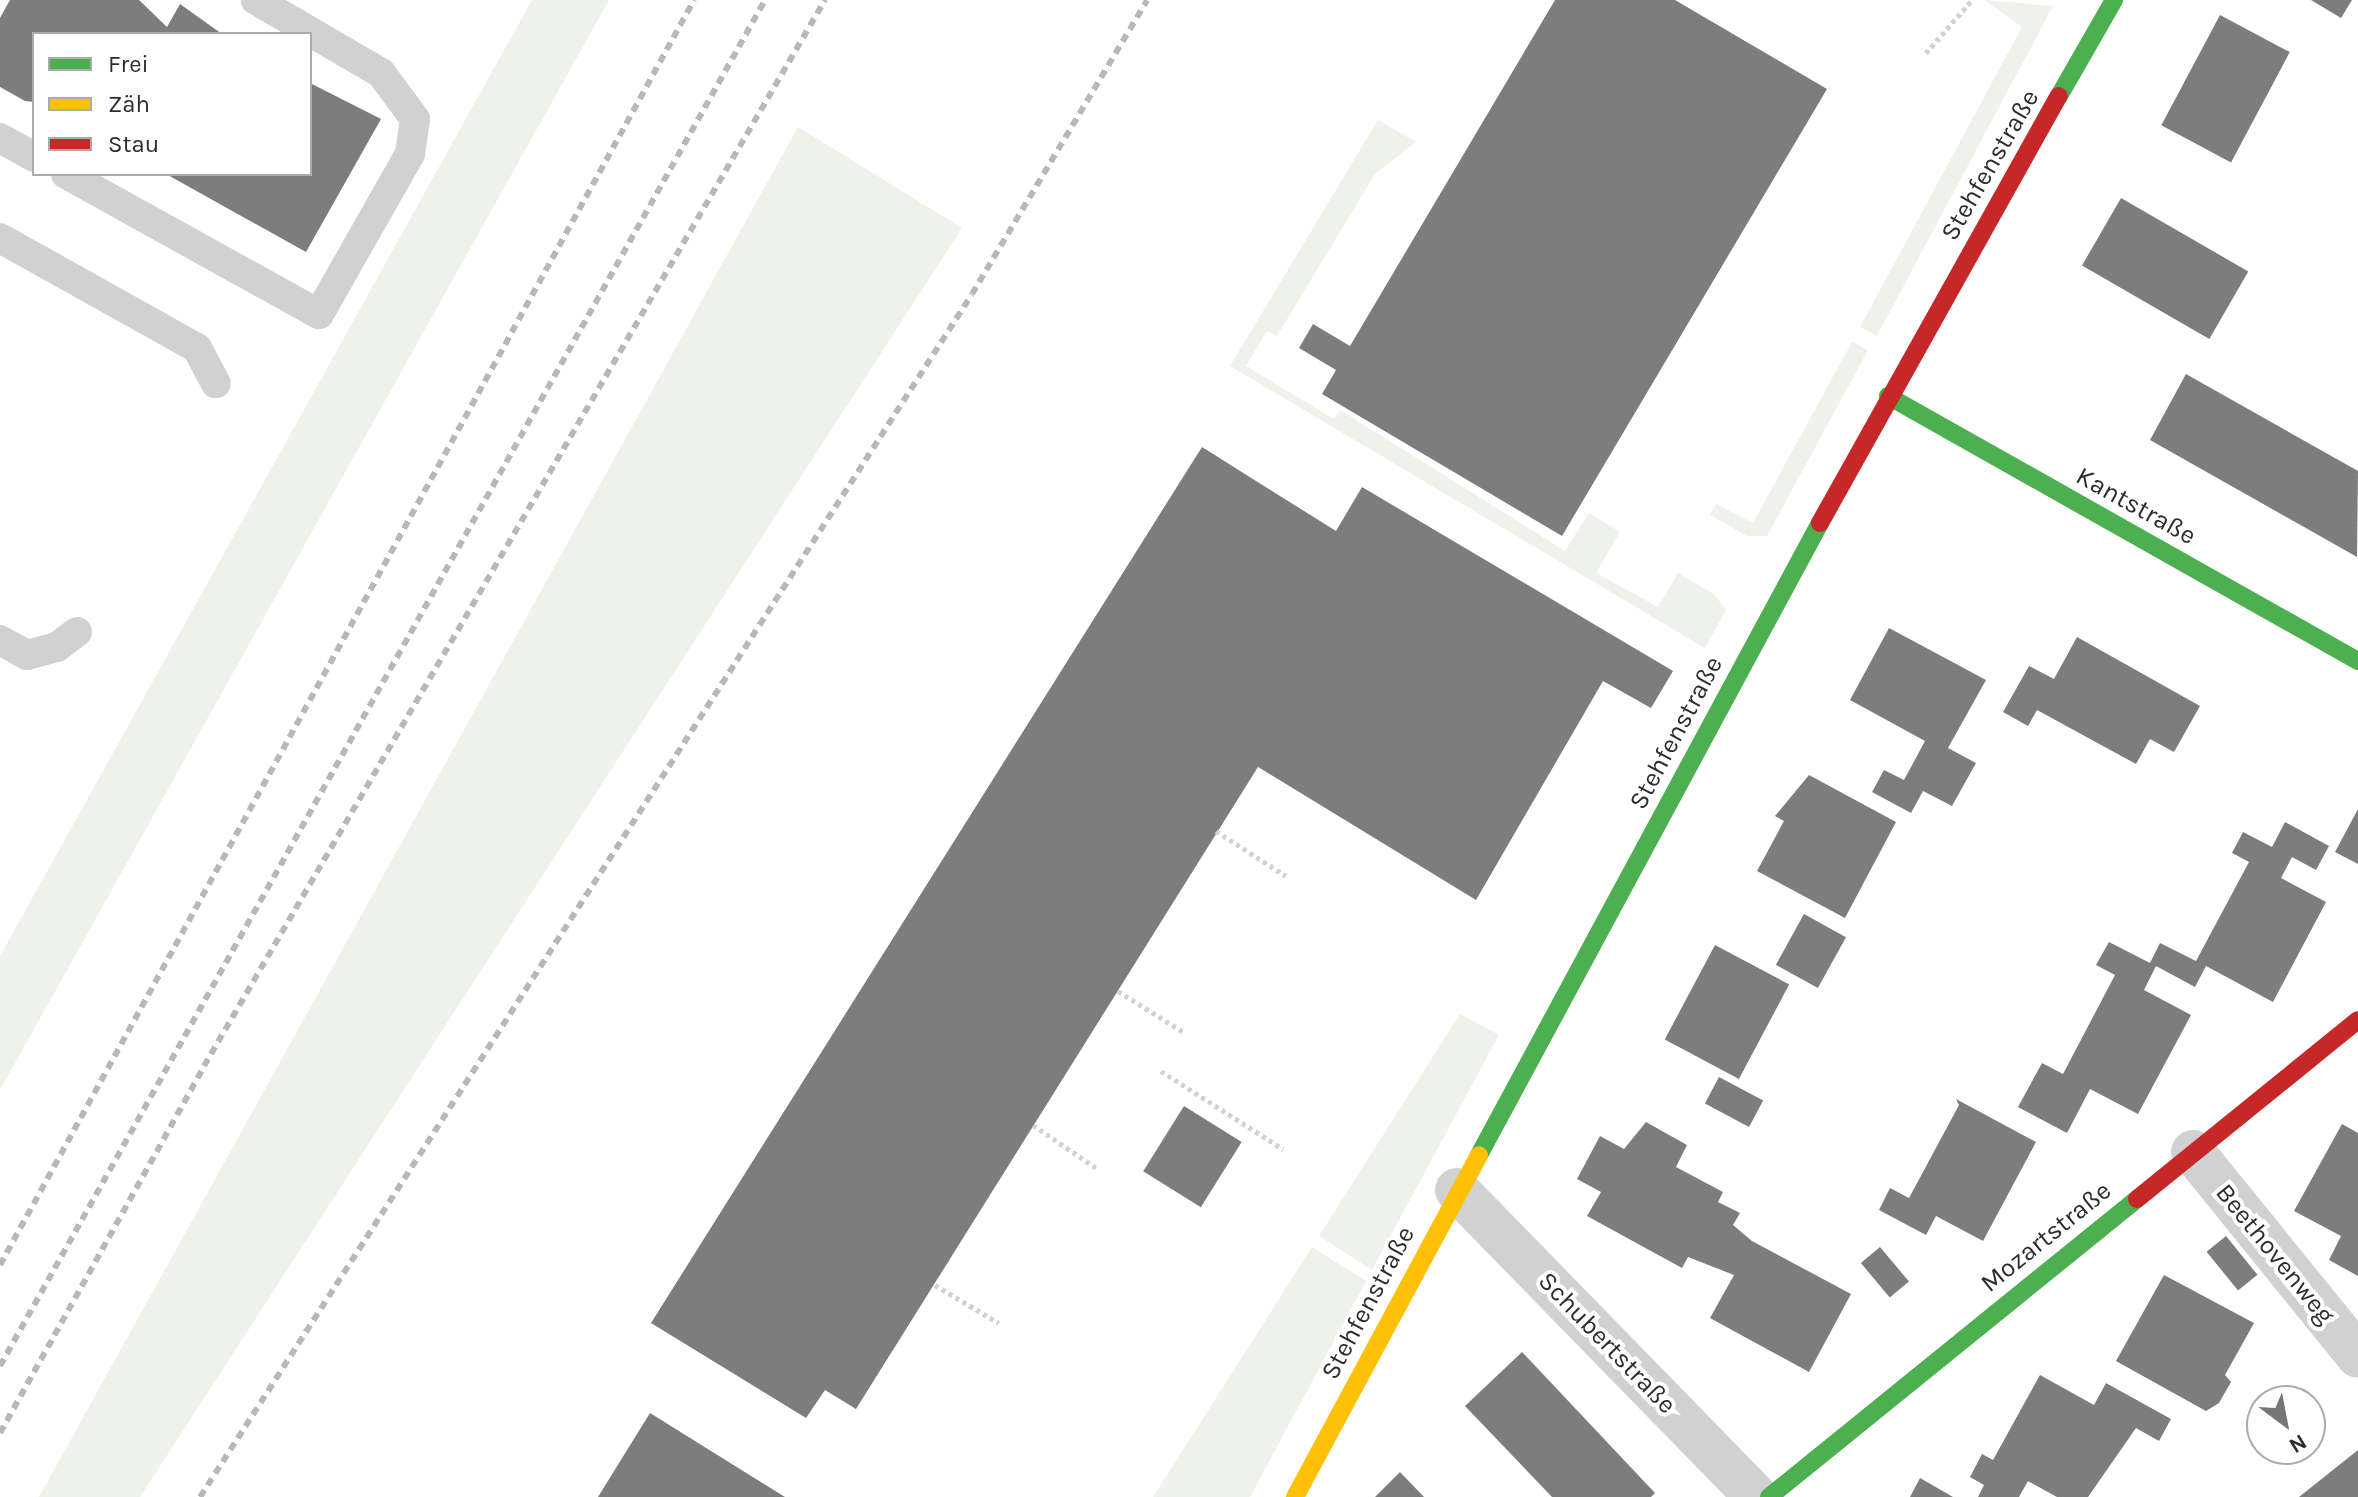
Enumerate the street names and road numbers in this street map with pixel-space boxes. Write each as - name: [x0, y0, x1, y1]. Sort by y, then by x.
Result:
- street label: Stehfenstraße: [1934, 84, 2046, 246]
- street label: Kantstraße: [2071, 460, 2201, 552]
- street label: Stehfenstraße: [1623, 651, 1729, 815]
- street label: Mozartstraße: [1975, 1175, 2117, 1299]
- street label: Beethovenweg: [2209, 1178, 2341, 1330]
- street label: Stehfenstraße: [1315, 1221, 1421, 1385]
- street label: Schubertstraße: [1532, 1266, 1682, 1420]

